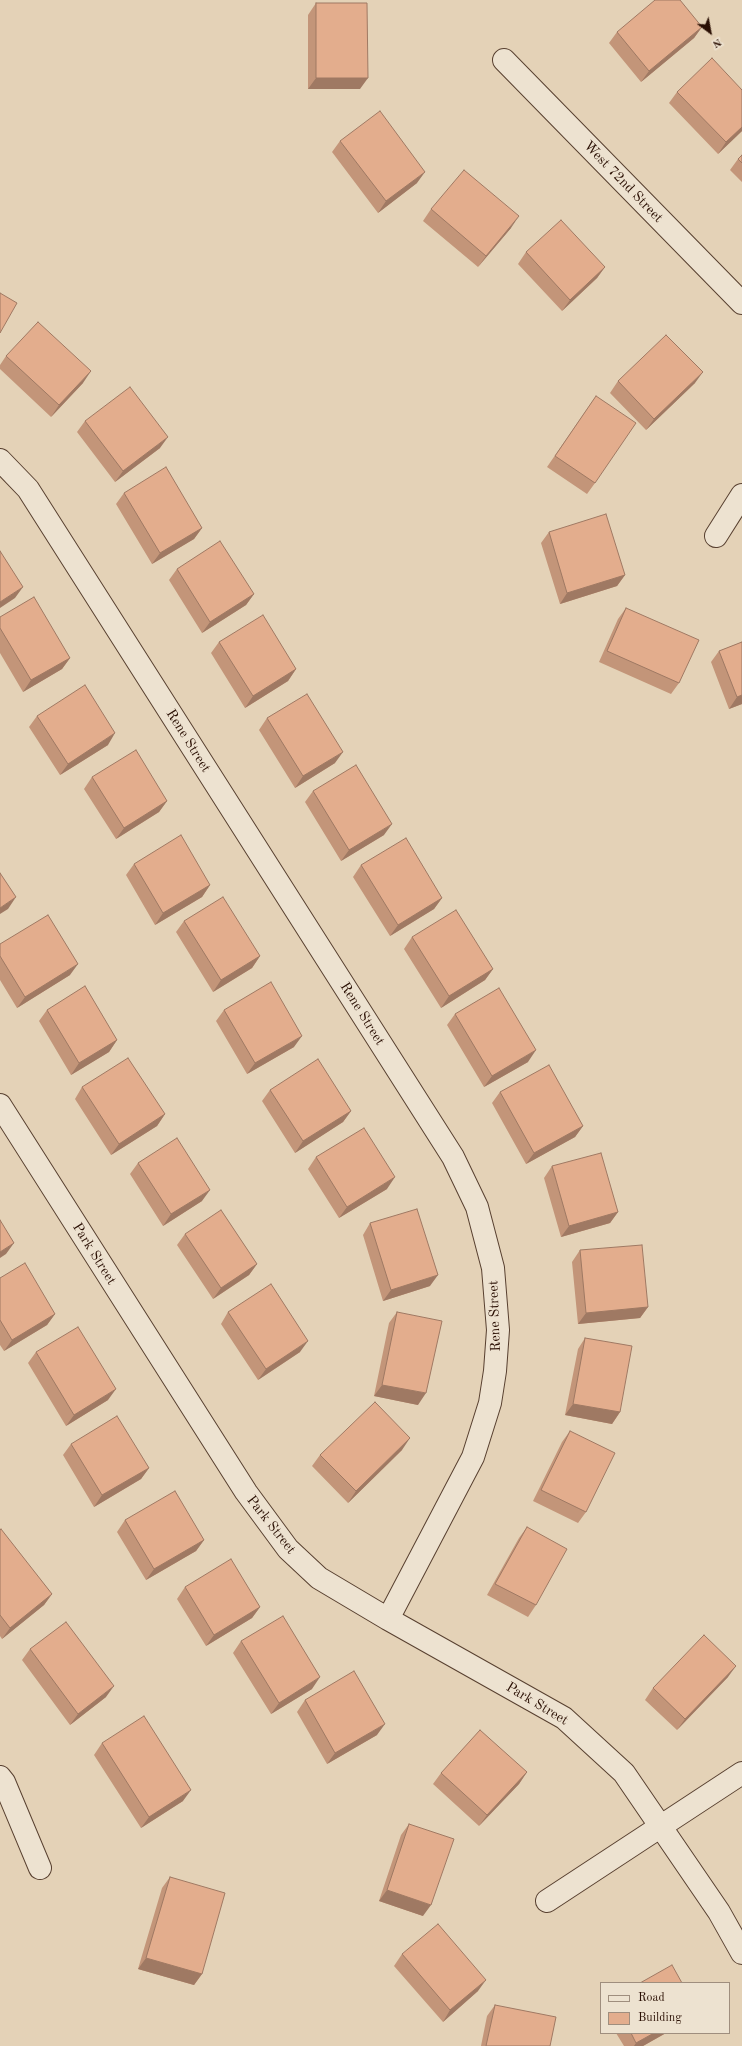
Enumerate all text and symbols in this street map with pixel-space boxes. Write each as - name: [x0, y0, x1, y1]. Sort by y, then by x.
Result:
- north arrow: [690, 12, 730, 52]
- text: N: [710, 36, 723, 49]
- street label: West 72nd Street: [580, 138, 666, 226]
- street label: Rene Street: [162, 706, 214, 776]
- street label: Rene Street: [336, 979, 388, 1049]
- street label: Park Street: [68, 1220, 120, 1288]
- street label: Rene Street: [485, 1280, 505, 1352]
- street label: Park Street: [243, 1492, 299, 1558]
- street label: Park Street: [503, 1679, 571, 1729]
- legend: [600, 1982, 730, 2034]
- text: Road: [638, 1992, 665, 2004]
- text: Building: [638, 2012, 682, 2024]

